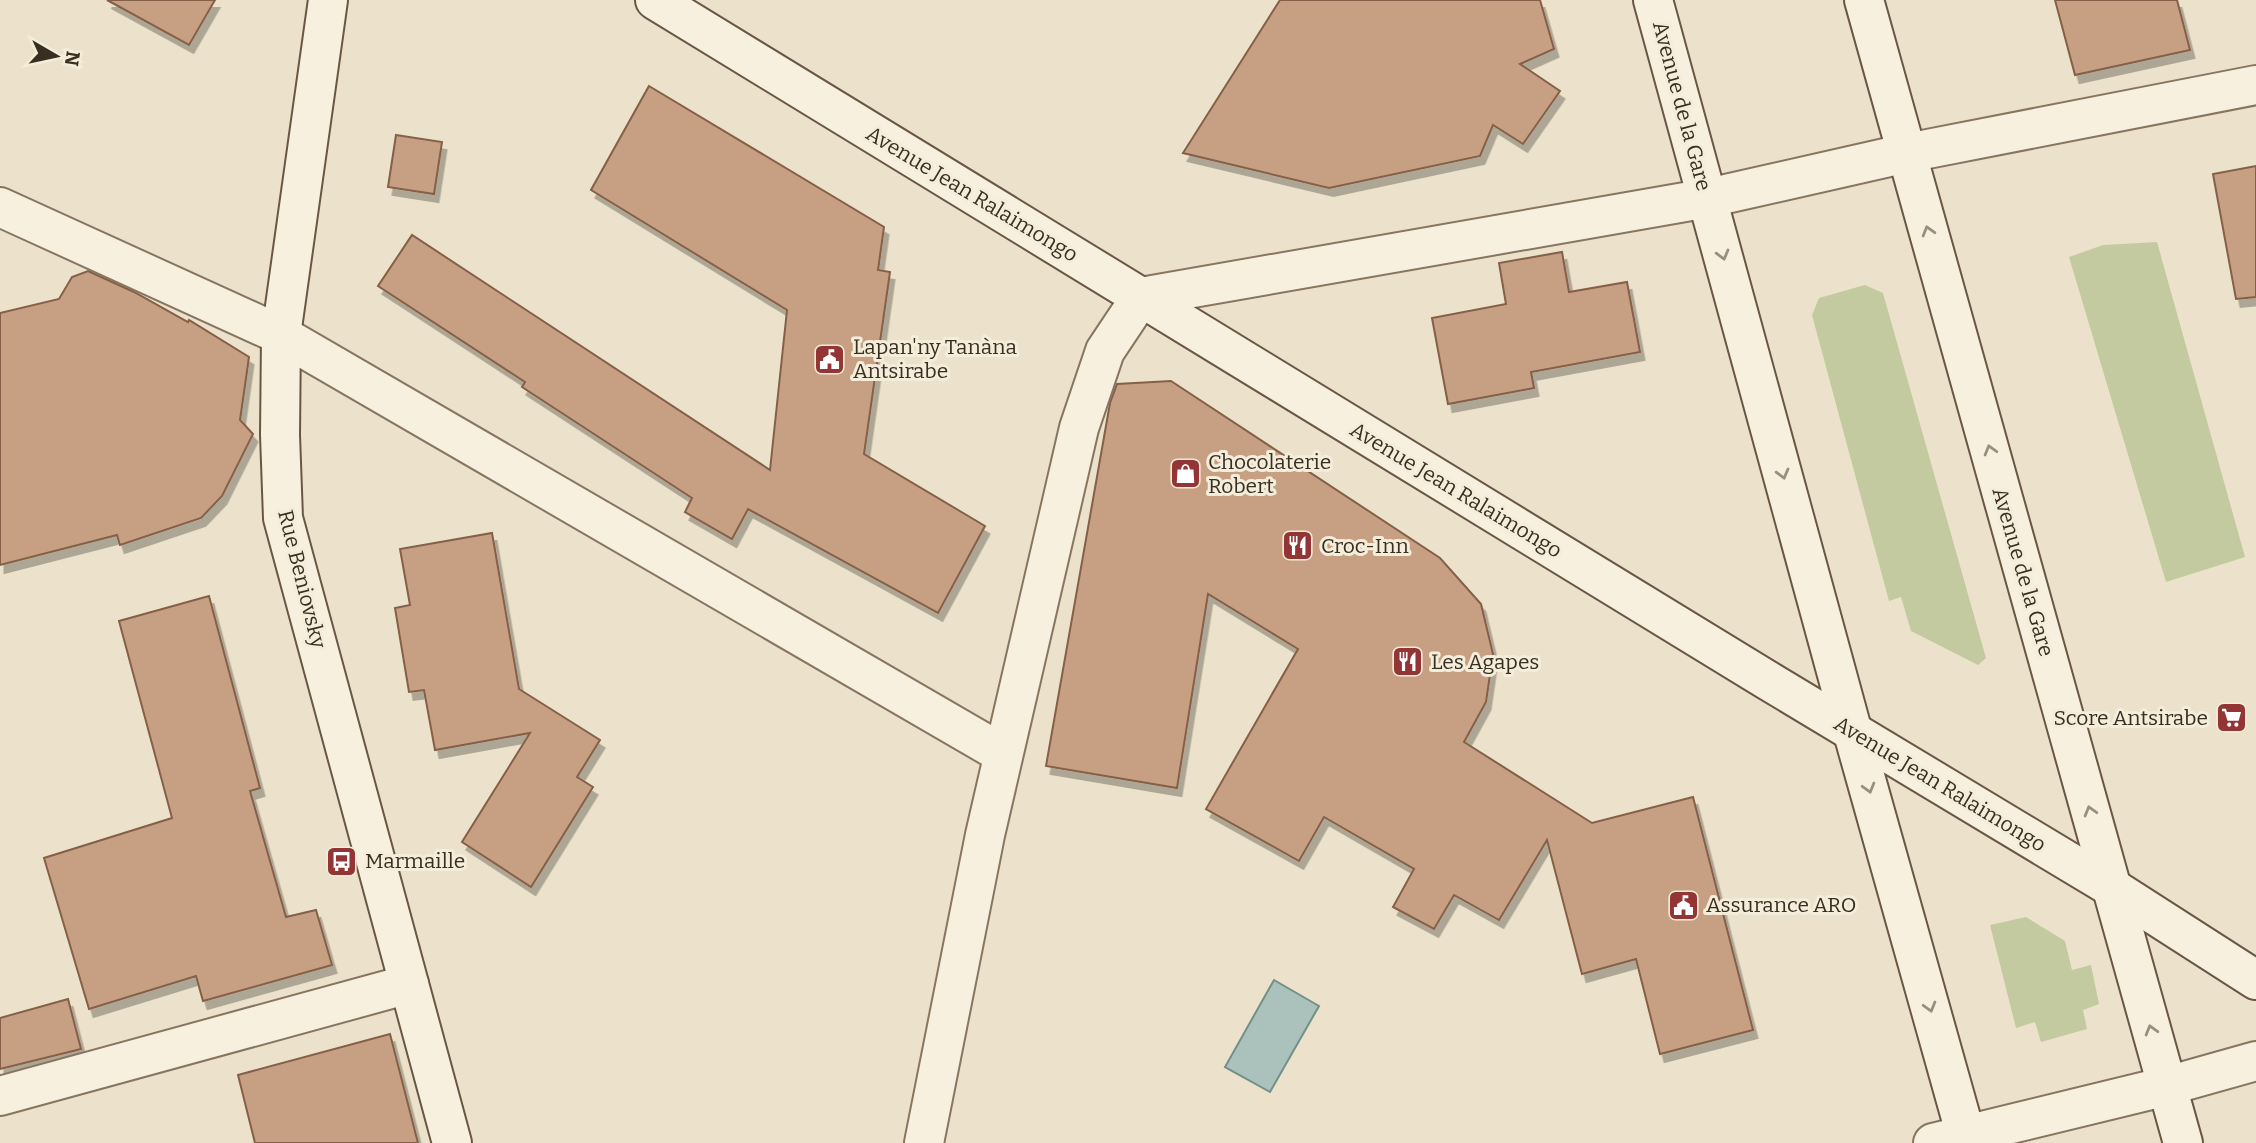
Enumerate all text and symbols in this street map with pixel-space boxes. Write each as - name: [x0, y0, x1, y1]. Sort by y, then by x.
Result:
- street label: Avenue de la Gare: [1647, 18, 1717, 194]
- north arrow: [21, 21, 91, 91]
- text: N: [60, 50, 85, 68]
- street label: Avenue Jean Ralaimongo: [861, 120, 1083, 268]
- one-way arrow: [1922, 225, 1937, 237]
- one-way arrow: [1715, 249, 1730, 261]
- place label: Lapan'ny Tanàna Antsirabe: [853, 334, 1018, 384]
- public building icon: Lapan'ny Tanàna Antsirabe: [813, 342, 847, 376]
- street label: Avenue Jean Ralaimongo: [1345, 416, 1567, 564]
- one-way arrow: [1983, 444, 1998, 456]
- place label: Chocolaterie Robert: [1208, 449, 1331, 499]
- shop icon: Chocolaterie Robert: [1168, 457, 1202, 491]
- one-way arrow: [1775, 468, 1789, 480]
- street label: Avenue de la Gare: [1986, 484, 2060, 660]
- street label: Rue Beniovsky: [272, 507, 332, 652]
- restaurant icon: Croc-Inn: [1281, 529, 1315, 563]
- place label: Croc-Inn: [1321, 533, 1409, 559]
- restaurant icon: Les Agapes: [1391, 645, 1425, 679]
- place label: Les Agapes: [1431, 649, 1539, 675]
- supermarket icon: Score Antsirabe: [2214, 701, 2248, 735]
- place label: Score Antsirabe: [2054, 705, 2208, 731]
- street label: Avenue Jean Ralaimongo: [1829, 710, 2051, 858]
- one-way arrow: [1860, 782, 1875, 794]
- one-way arrow: [2084, 805, 2099, 817]
- bus stop icon: Marmaille: [325, 844, 359, 878]
- place label: Marmaille: [365, 848, 465, 874]
- public building icon: Assurance ARO: [1666, 888, 1700, 922]
- place label: Assurance ARO: [1706, 892, 1856, 918]
- one-way arrow: [1922, 1001, 1937, 1013]
- one-way arrow: [2145, 1024, 2160, 1036]

